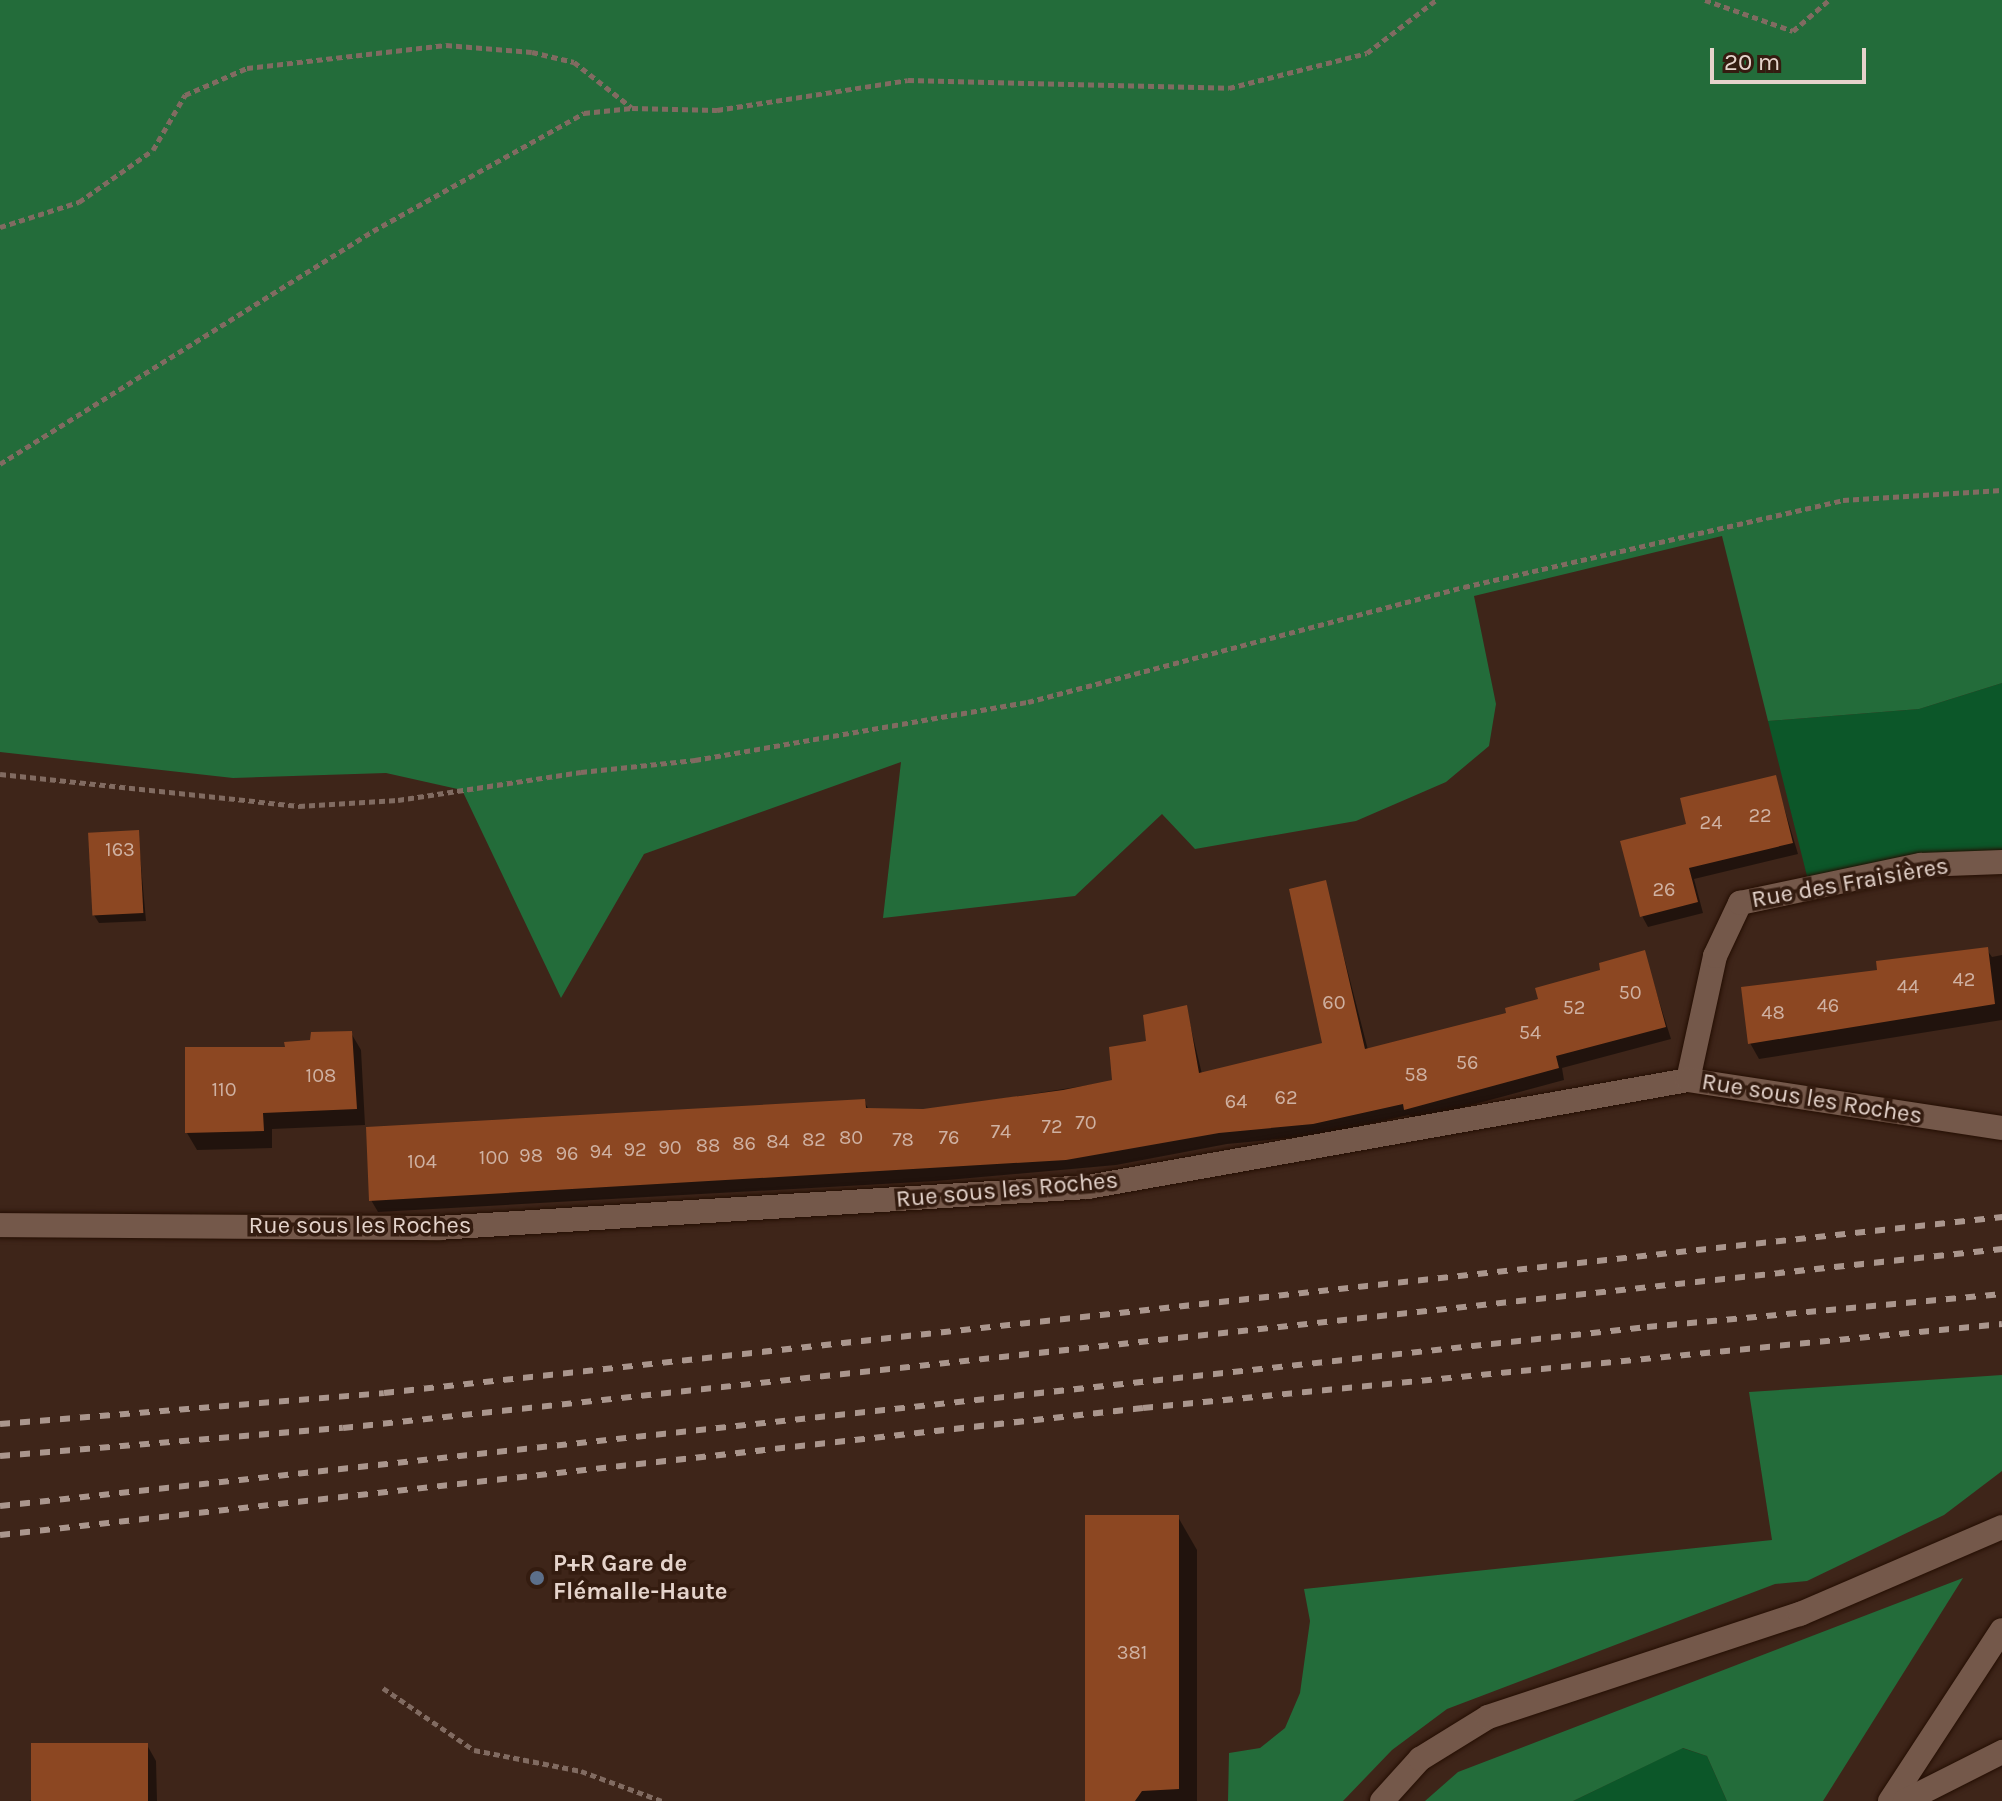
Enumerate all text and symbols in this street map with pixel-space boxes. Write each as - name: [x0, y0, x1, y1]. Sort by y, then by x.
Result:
- scale bar: [1714, 32, 1870, 82]
- text: 20 m: [1724, 48, 1780, 76]
- house number: 22: [1748, 803, 1772, 827]
- house number: 24: [1700, 810, 1722, 834]
- house number: 163: [105, 837, 135, 861]
- street label: Rue des Fraisières: [1749, 852, 1951, 914]
- house number: 26: [1652, 877, 1676, 901]
- house number: 42: [1953, 967, 1975, 991]
- house number: 44: [1897, 974, 1919, 998]
- house number: 50: [1618, 980, 1642, 1004]
- house number: 60: [1322, 990, 1346, 1014]
- house number: 46: [1817, 993, 1839, 1017]
- house number: 52: [1563, 995, 1585, 1019]
- house number: 48: [1761, 1000, 1785, 1024]
- house number: 54: [1519, 1020, 1541, 1044]
- house number: 56: [1456, 1050, 1478, 1074]
- house number: 58: [1404, 1062, 1428, 1086]
- house number: 108: [306, 1063, 336, 1087]
- street label: Rue sous les Roches: [1700, 1067, 1924, 1131]
- house number: 110: [211, 1077, 237, 1101]
- house number: 62: [1274, 1085, 1298, 1109]
- house number: 64: [1225, 1089, 1247, 1113]
- house number: 70: [1075, 1110, 1097, 1134]
- house number: 72: [1042, 1114, 1062, 1138]
- house number: 74: [991, 1119, 1011, 1143]
- house number: 80: [839, 1125, 863, 1149]
- house number: 76: [939, 1125, 959, 1149]
- house number: 82: [802, 1127, 826, 1151]
- house number: 78: [892, 1127, 914, 1151]
- house number: 84: [766, 1129, 790, 1153]
- house number: 86: [732, 1131, 756, 1155]
- house number: 88: [696, 1133, 720, 1157]
- house number: 90: [658, 1135, 682, 1159]
- house number: 92: [623, 1137, 647, 1161]
- house number: 94: [590, 1139, 612, 1163]
- house number: 96: [555, 1141, 579, 1165]
- house number: 98: [519, 1143, 543, 1167]
- house number: 100: [479, 1145, 509, 1169]
- house number: 104: [407, 1149, 437, 1173]
- street label: Rue sous les Roches: [895, 1166, 1119, 1214]
- street label: Rue sous les Roches: [249, 1212, 471, 1240]
- place label: P+R Gare de Flémalle-Haute: [553, 1550, 727, 1606]
- marker: P+R Gare de Flémalle-Haute: [528, 1569, 546, 1587]
- house number: 381: [1117, 1640, 1147, 1664]

